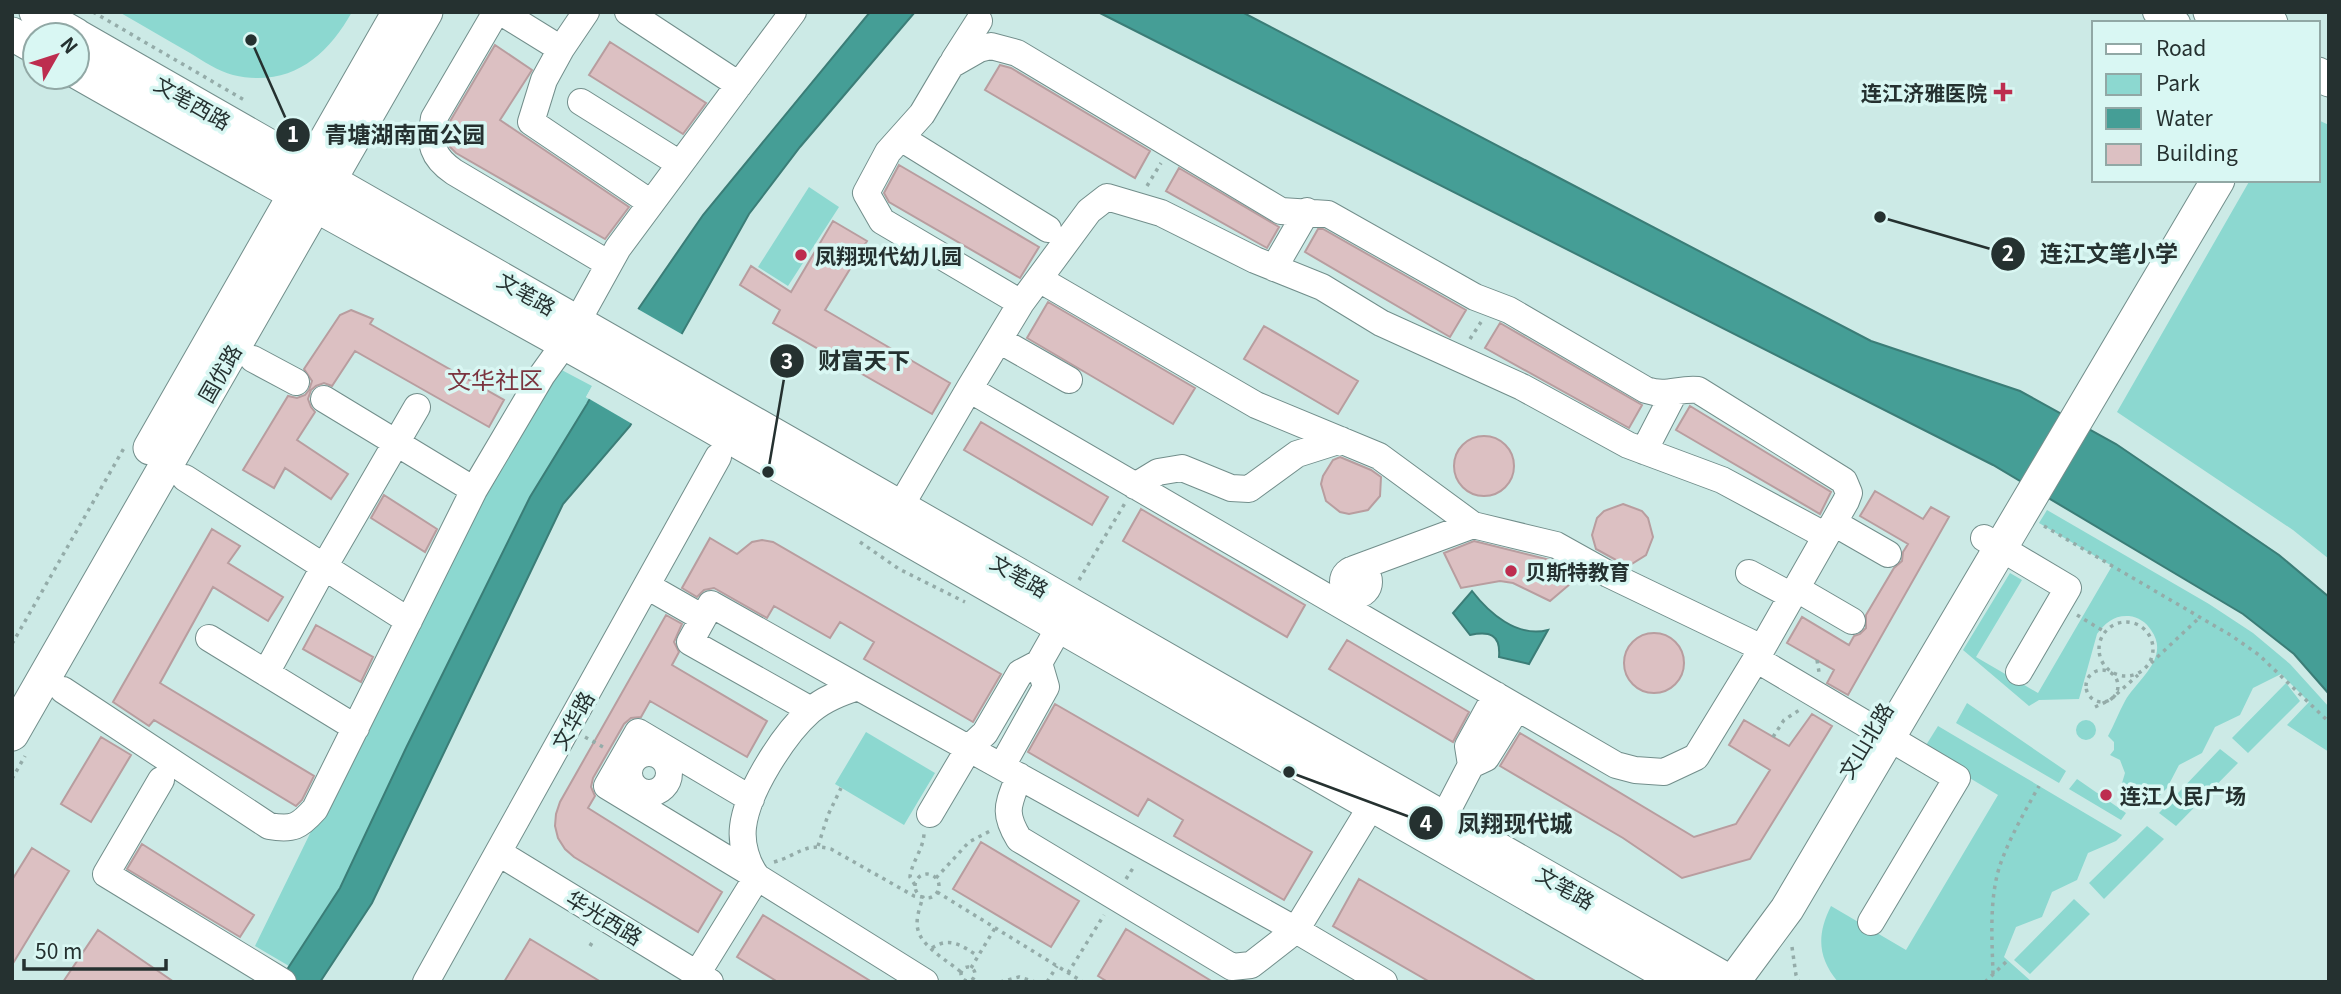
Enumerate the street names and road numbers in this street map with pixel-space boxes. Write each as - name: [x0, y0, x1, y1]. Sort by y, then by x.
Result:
- street label: 文笔西路: [149, 68, 237, 136]
- street label: 文笔路: [492, 264, 562, 322]
- street label: 国优路: [190, 338, 248, 408]
- street label: 文笔路: [985, 546, 1055, 604]
- street label: 文华路: [544, 685, 600, 755]
- street label: 文山北路: [1831, 696, 1899, 784]
- street label: 文笔路: [1531, 858, 1601, 916]
- street label: 华光西路: [561, 883, 649, 951]

